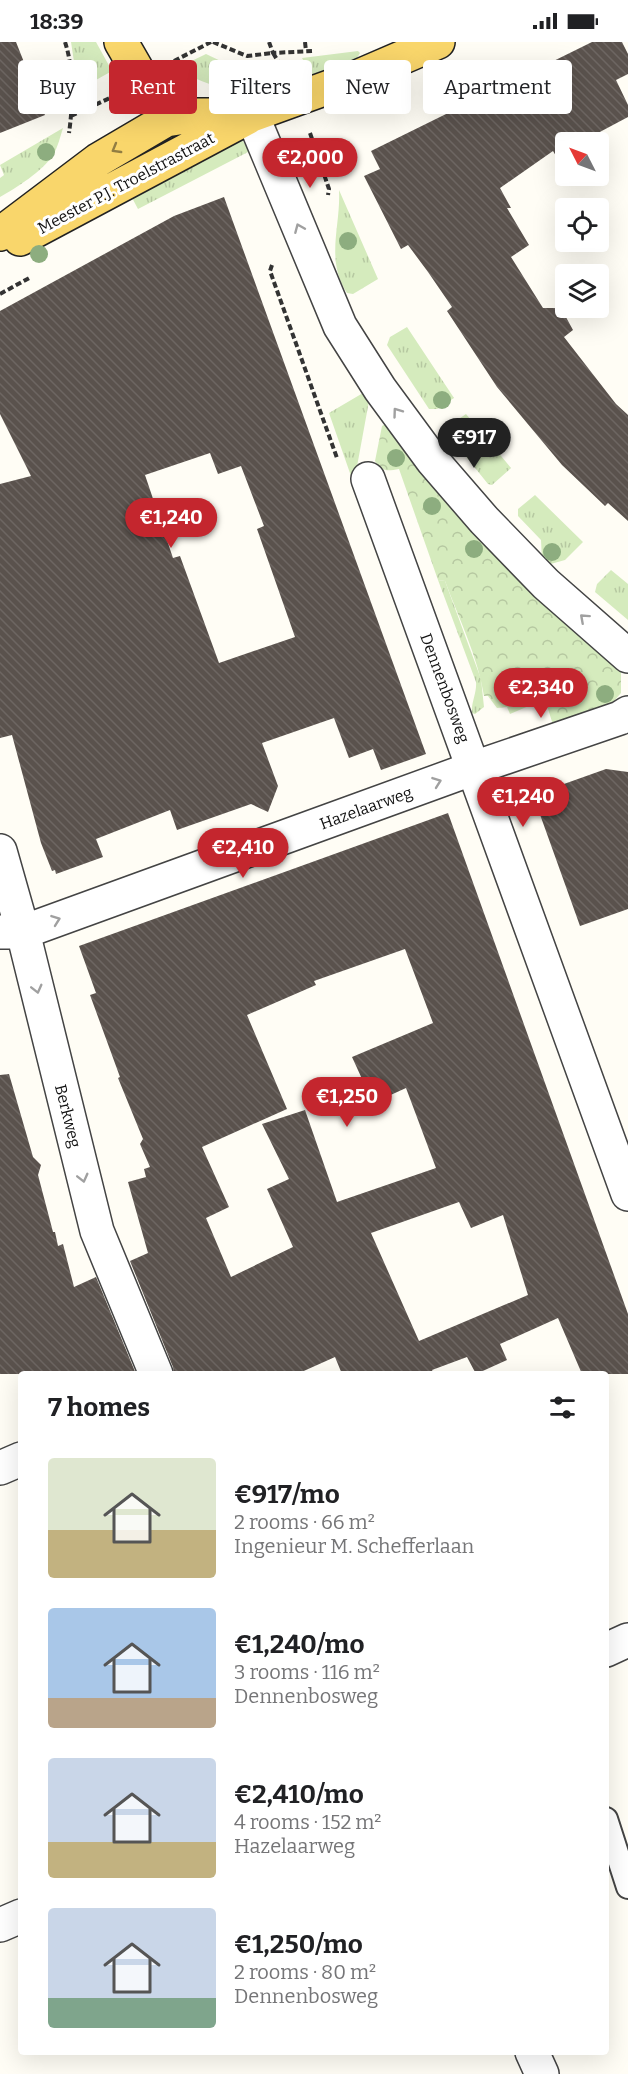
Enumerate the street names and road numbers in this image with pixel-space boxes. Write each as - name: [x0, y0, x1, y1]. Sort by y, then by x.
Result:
- street label: Meester P.J. Troelstrastraat: [34, 128, 218, 238]
- street label: Dennenbosweg: [416, 631, 474, 745]
- street label: Hazelaarweg: [317, 782, 415, 834]
- street label: Berkweg: [51, 1082, 85, 1150]

